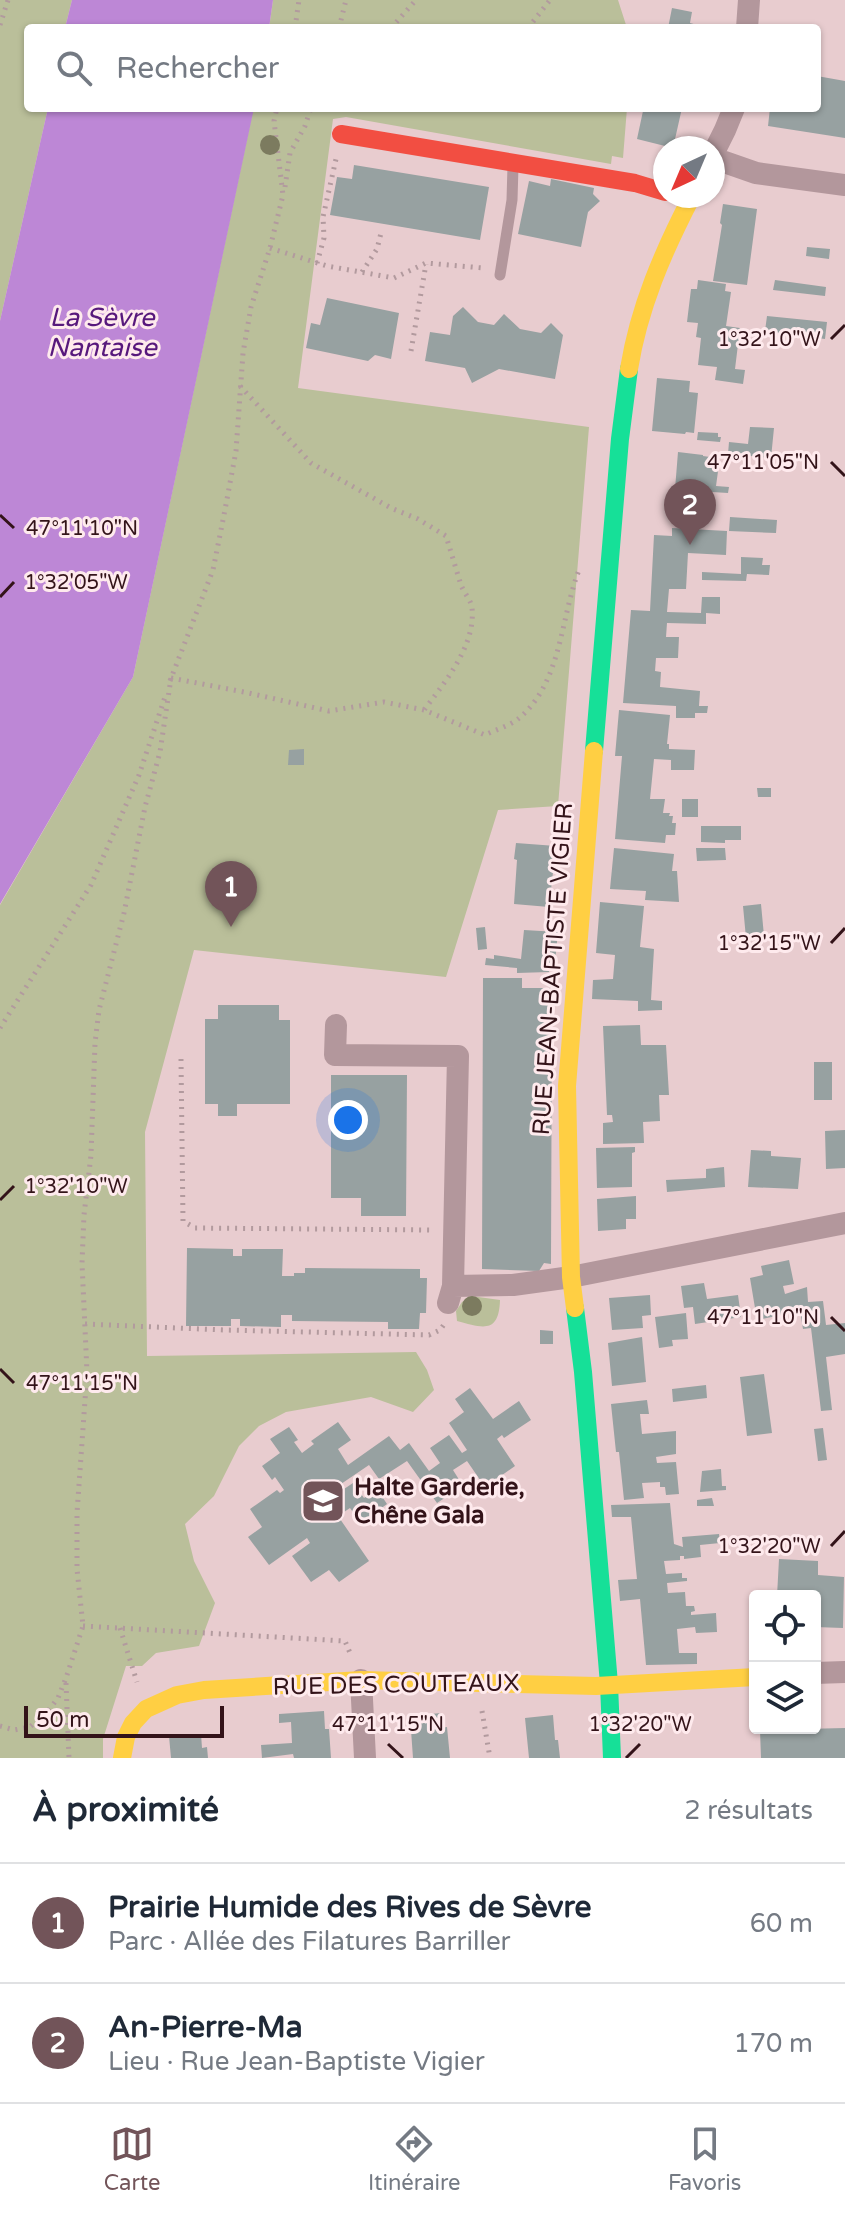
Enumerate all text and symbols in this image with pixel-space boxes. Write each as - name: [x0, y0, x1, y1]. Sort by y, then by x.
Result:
- search box: [24, 24, 821, 112]
- icon: search: [52, 46, 96, 90]
- text: Rechercher: [116, 50, 279, 87]
- north arrow: [653, 136, 725, 208]
- water label: La Sèvre Nantaise: [47, 302, 158, 363]
- text: 1°32'10"W: [717, 328, 821, 352]
- text: 47°11'05"N: [707, 451, 819, 475]
- pin: 2: [664, 479, 716, 545]
- text: 47°11'10"N: [26, 517, 138, 541]
- text: 1°32'05"W: [24, 571, 128, 595]
- street label: RUE JEAN-BAPTISTE VIGIER: [527, 802, 579, 1136]
- pin: 1: [205, 861, 257, 927]
- text: 1°32'15"W: [717, 932, 821, 956]
- your location: [328, 1100, 368, 1140]
- text: 1°32'10"W: [24, 1175, 128, 1199]
- text: 47°11'10"N: [707, 1306, 819, 1330]
- text: 47°11'15"N: [26, 1372, 138, 1396]
- place label: Halte Garderie, Chêne Gala: [354, 1473, 525, 1530]
- school or university icon: Halte Garderie, Chêne Gala: [299, 1477, 347, 1525]
- text: 1°32'20"W: [717, 1535, 821, 1559]
- map controls: [749, 1590, 821, 1734]
- button: locate: [749, 1590, 821, 1662]
- button: layers: [749, 1662, 821, 1734]
- street label: RUE DES COUTEAUX: [272, 1668, 520, 1702]
- scale bar: [24, 1702, 224, 1738]
- text: 50 m: [36, 1707, 90, 1733]
- text: 47°11'15"N: [332, 1713, 444, 1737]
- text: 1°32'20"W: [588, 1713, 692, 1737]
- text: À proximité: [32, 1790, 219, 1831]
- text: 2 résultats: [684, 1795, 813, 1826]
- text: Prairie Humide des Rives de Sèvre: [108, 1889, 591, 1926]
- text: 1: [50, 1908, 66, 1939]
- text: 60 m: [750, 1908, 813, 1939]
- text: Parc · Allée des Filatures Barriller: [108, 1926, 511, 1957]
- text: An-Pierre-Ma: [108, 2009, 303, 2046]
- text: 2: [50, 2028, 66, 2059]
- text: 170 m: [733, 2028, 813, 2059]
- text: Lieu · Rue Jean-Baptiste Vigier: [108, 2046, 485, 2077]
- tab: Carte: [104, 2122, 161, 2196]
- tab: Itinéraire: [368, 2122, 461, 2196]
- tab: Favoris: [668, 2122, 741, 2196]

